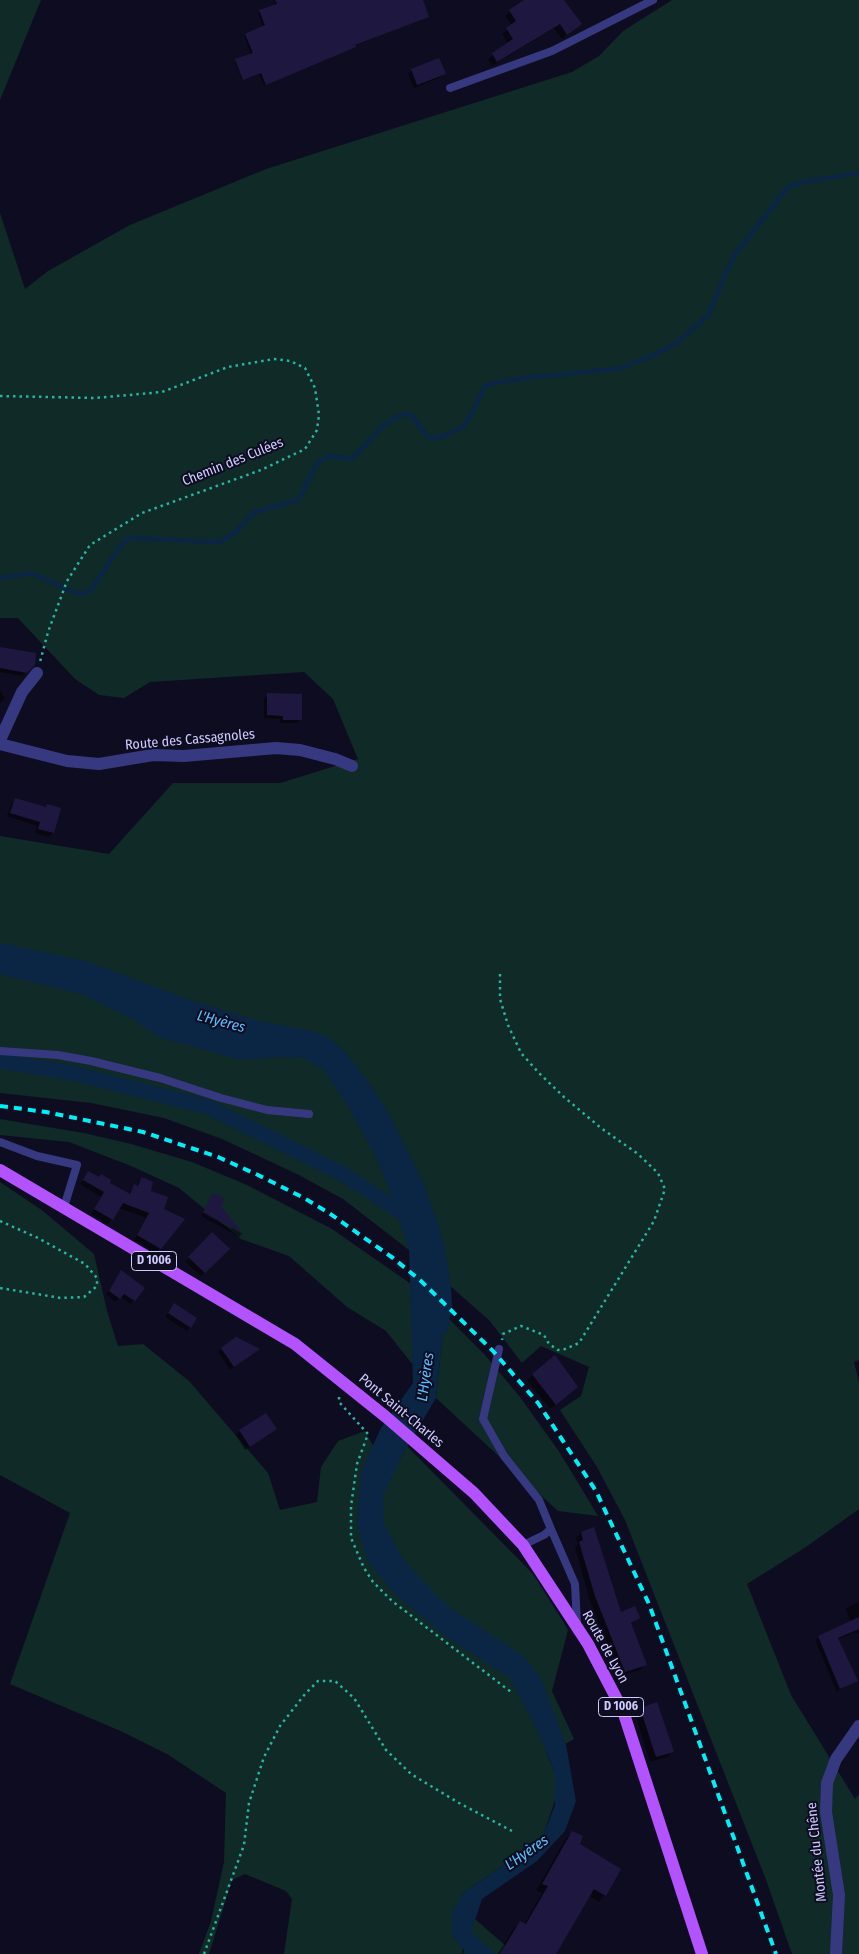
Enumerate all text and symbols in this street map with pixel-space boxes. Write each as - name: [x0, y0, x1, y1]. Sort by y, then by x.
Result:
- street label: Chemin des Culées: [180, 434, 286, 490]
- street label: Route des Cassagnoles: [124, 726, 256, 754]
- water label: L'Hyères: [195, 1007, 247, 1037]
- road number: D 1006: [132, 1252, 176, 1270]
- water label: L'Hyères: [414, 1351, 438, 1403]
- street label: Pont Saint-Charles: [355, 1370, 447, 1452]
- street label: Route de Lyon: [578, 1608, 632, 1686]
- road number: D 1006: [598, 1698, 644, 1716]
- street label: Montée du Chêne: [803, 1801, 831, 1903]
- water label: L'Hyères: [502, 1832, 552, 1874]

